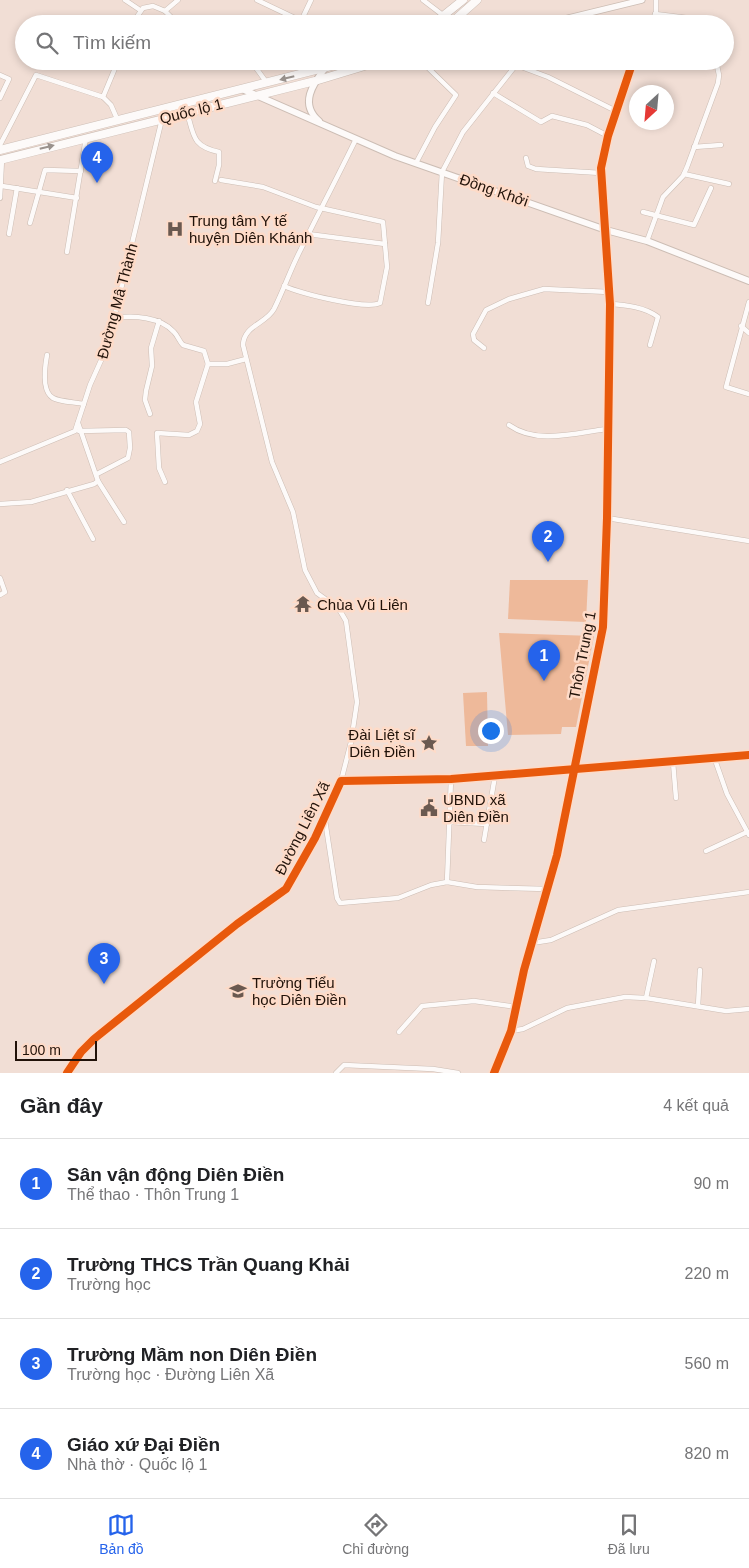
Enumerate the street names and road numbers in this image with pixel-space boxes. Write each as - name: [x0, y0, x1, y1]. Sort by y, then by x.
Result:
- street label: Quốc lộ 1: [158, 95, 224, 127]
- street label: Đồng Khởi: [457, 170, 531, 210]
- street label: Đường Mâ Thành: [93, 241, 141, 361]
- street label: Thôn Trung 1: [565, 610, 599, 700]
- street label: Đường Liên Xã: [271, 778, 333, 877]

